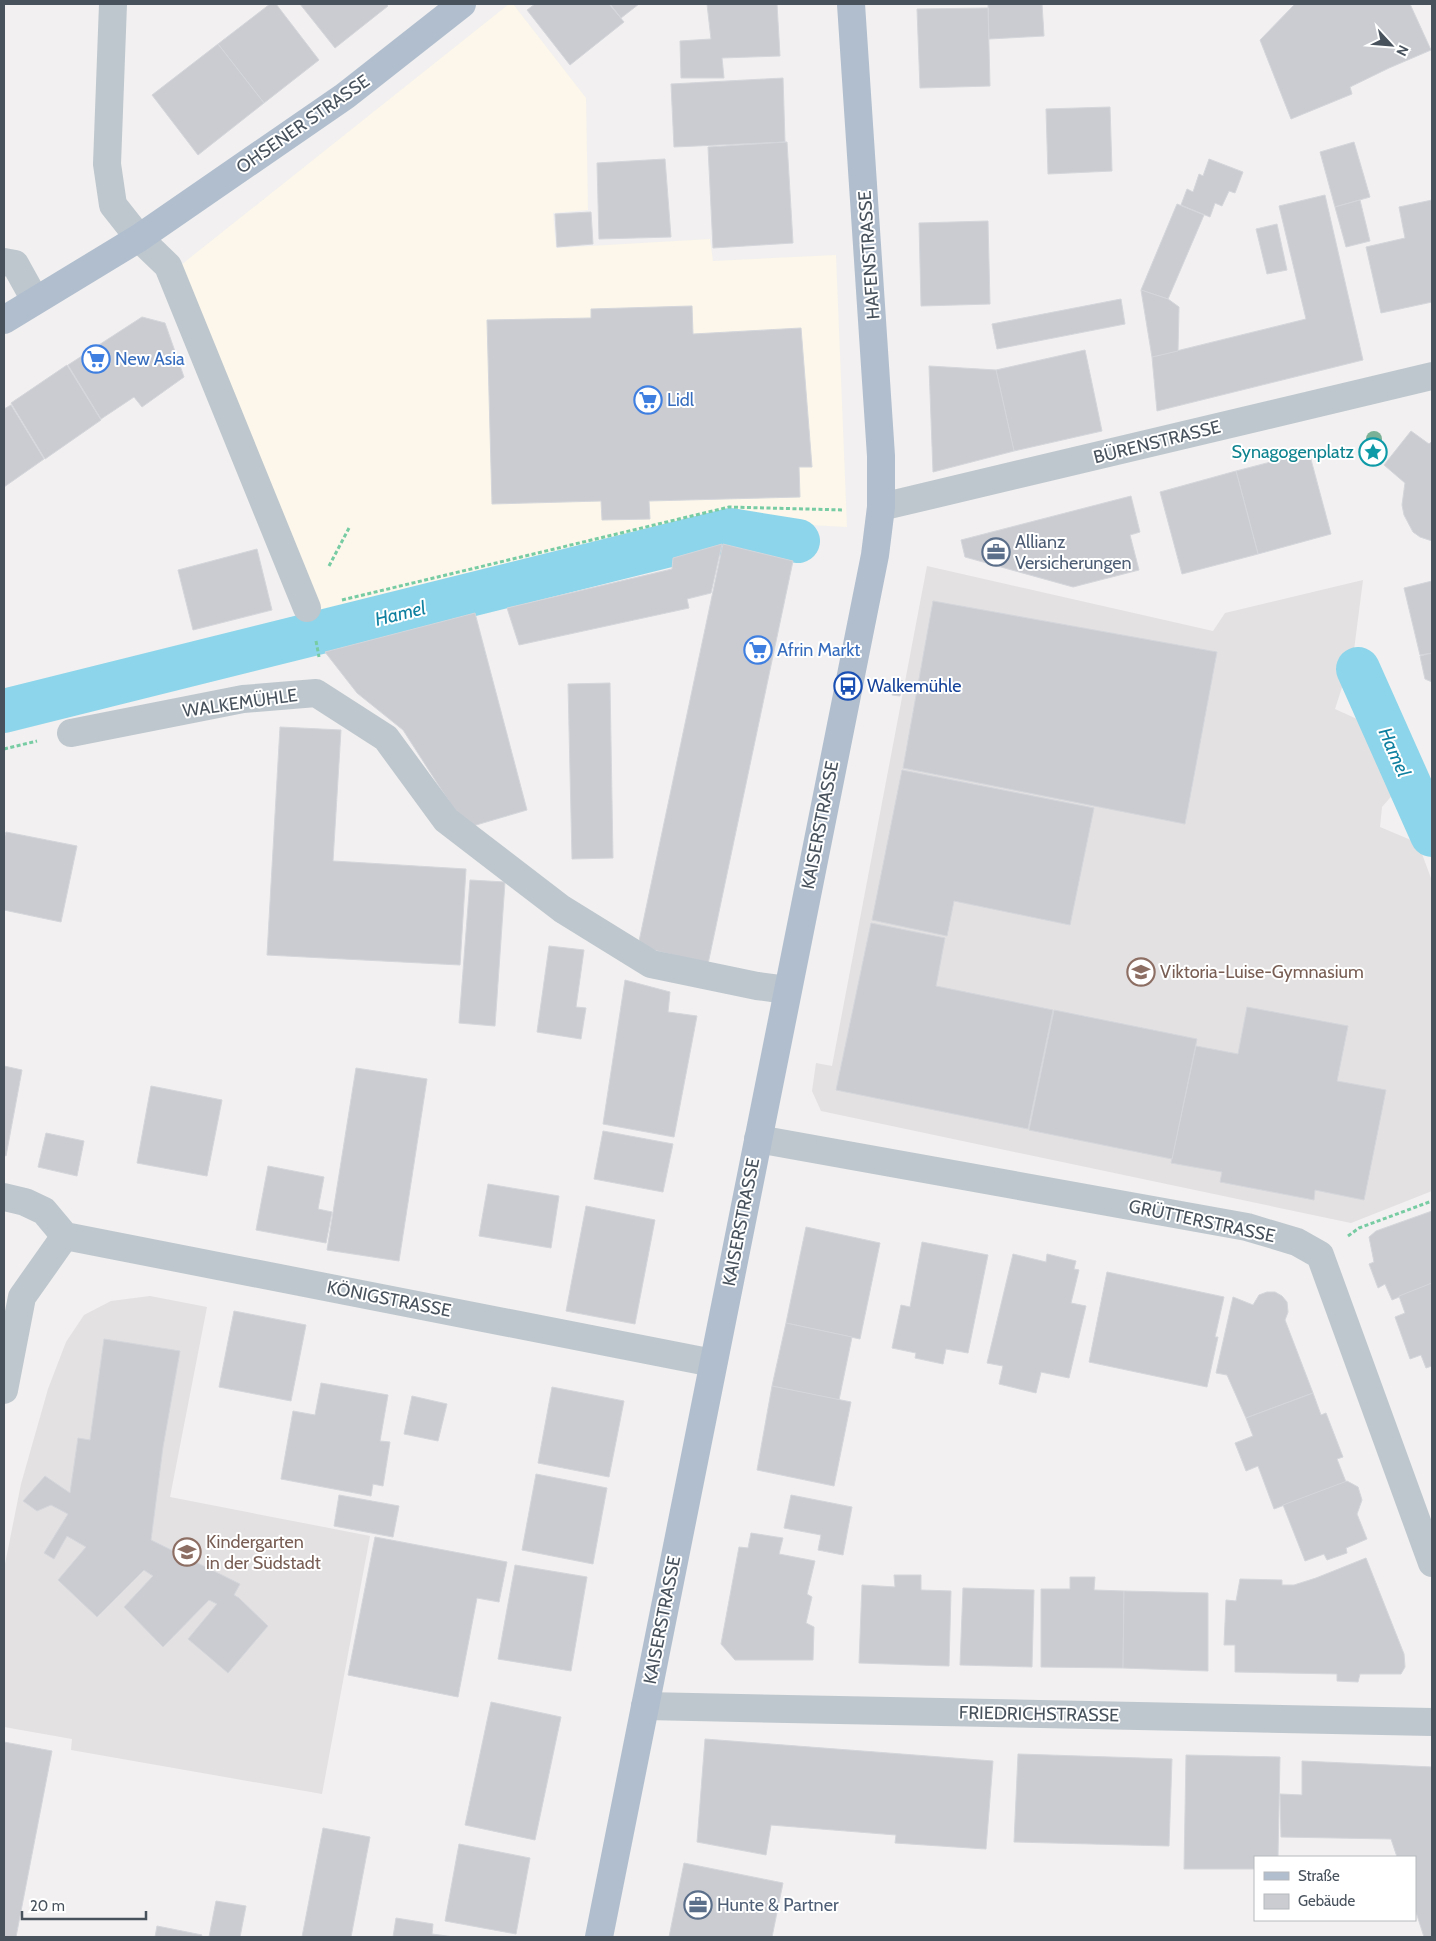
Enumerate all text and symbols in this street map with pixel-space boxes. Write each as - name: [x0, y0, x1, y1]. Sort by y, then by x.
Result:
- north arrow: [1366, 20, 1416, 70]
- text: N: [1392, 42, 1413, 59]
- street label: OHSENER STRASSE: [232, 70, 374, 178]
- street label: HAFENSTRASSE: [854, 190, 884, 320]
- supermarket icon: New Asia: [81, 344, 111, 374]
- place label: New Asia: [115, 348, 185, 370]
- supermarket icon: Lidl: [633, 385, 663, 415]
- place label: Lidl: [667, 389, 695, 411]
- street label: BÜRENSTRASSE: [1091, 416, 1223, 468]
- place icon: Synagogenplatz: [1358, 437, 1388, 467]
- place label: Synagogenplatz: [1232, 441, 1355, 463]
- place label: Allianz Versicherungen: [1015, 531, 1132, 574]
- office icon: Allianz Versicherungen: [981, 537, 1011, 567]
- water label: Hamel: [372, 596, 428, 631]
- supermarket icon: Afrin Markt: [743, 635, 773, 665]
- place label: Afrin Markt: [777, 639, 860, 661]
- bus stop icon: Walkemühle: [833, 671, 863, 701]
- place label: Walkemühle: [867, 675, 961, 697]
- street label: WALKEMÜHLE: [181, 684, 299, 722]
- water label: Hamel: [1374, 724, 1416, 781]
- street label: KAISERSTRASSE: [797, 759, 843, 891]
- school or university icon: Viktoria-Luise-Gymnasium: [1126, 957, 1156, 987]
- place label: Viktoria-Luise-Gymnasium: [1160, 961, 1364, 983]
- street label: KAISERSTRASSE: [718, 1156, 764, 1288]
- street label: GRÜTTERSTRASSE: [1127, 1195, 1277, 1247]
- street label: KÖNIGSTRASSE: [325, 1276, 453, 1322]
- place label: Kindergarten in der Südstadt: [206, 1531, 321, 1574]
- school or university icon: Kindergarten in der Südstadt: [172, 1537, 202, 1567]
- street label: KAISERSTRASSE: [639, 1554, 685, 1686]
- street label: FRIEDRICHSTRASSE: [959, 1702, 1119, 1726]
- legend: [1254, 1856, 1416, 1921]
- text: Straße: [1298, 1867, 1340, 1885]
- scale bar: [22, 1888, 146, 1920]
- office icon: Hunte & Partner: [683, 1890, 713, 1920]
- text: Gebäude: [1298, 1892, 1355, 1910]
- place label: Hunte & Partner: [717, 1894, 839, 1916]
- text: 20 m: [30, 1897, 65, 1915]

